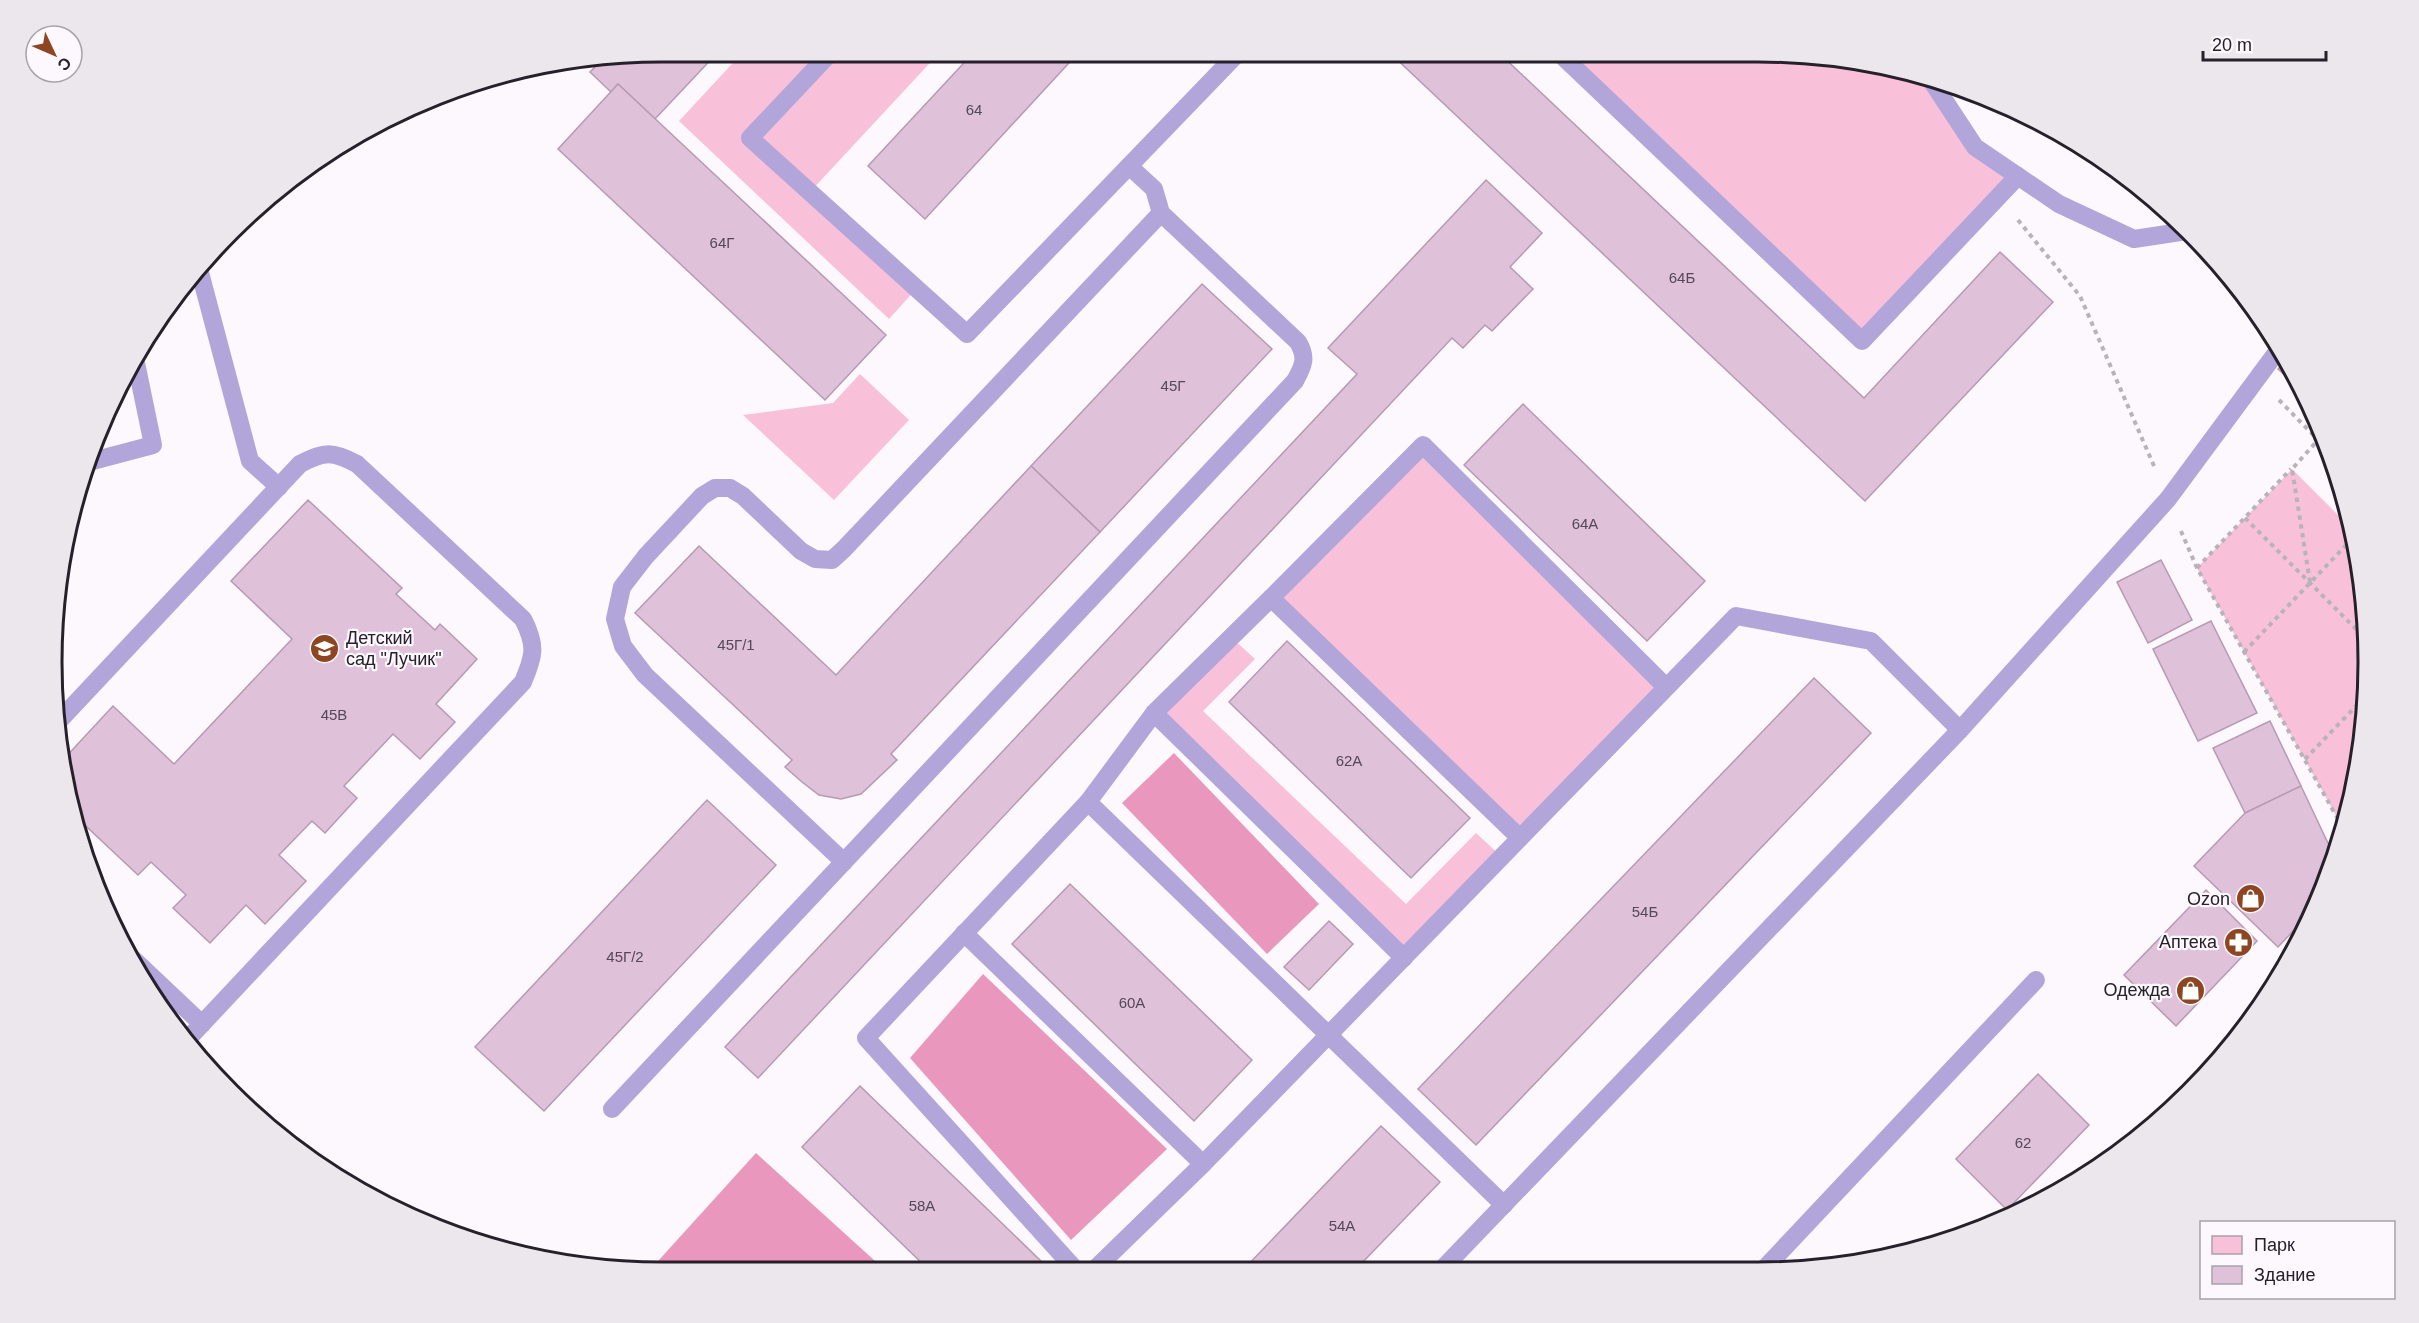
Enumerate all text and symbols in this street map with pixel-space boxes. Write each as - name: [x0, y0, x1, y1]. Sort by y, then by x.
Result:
- north arrow: [24, 24, 84, 84]
- scale bar: [2203, 24, 2326, 62]
- text: 20 m: [2212, 35, 2252, 55]
- text: С: [54, 54, 75, 74]
- house number: 64: [966, 101, 982, 118]
- house number: 64Г: [710, 234, 734, 251]
- house number: 64Б: [1669, 269, 1695, 286]
- house number: 45Г: [1161, 377, 1185, 394]
- house number: 64А: [1572, 515, 1598, 532]
- place label: Детский сад "Лучик": [346, 628, 442, 669]
- school or university icon: Детский сад "Лучик": [309, 632, 341, 664]
- house number: 45Г/1: [717, 636, 755, 653]
- house number: 45В: [321, 706, 347, 723]
- house number: 62А: [1336, 752, 1362, 769]
- shop icon: Ozon: [2235, 883, 2267, 915]
- place label: Ozon: [2187, 889, 2230, 909]
- house number: 54Б: [1632, 903, 1658, 920]
- pharmacy icon: Аптека: [2222, 926, 2254, 958]
- place label: Аптека: [2159, 932, 2218, 952]
- house number: 45Г/2: [606, 948, 644, 965]
- shop icon: Одежда: [2175, 974, 2207, 1006]
- place label: Одежда: [2104, 980, 2171, 1000]
- house number: 60А: [1119, 994, 1145, 1011]
- house number: 62: [2015, 1134, 2031, 1151]
- house number: 58А: [909, 1197, 935, 1214]
- house number: 54А: [1329, 1217, 1355, 1234]
- legend: [2200, 1221, 2395, 1299]
- text: Парк: [2254, 1235, 2295, 1255]
- text: Здание: [2254, 1265, 2315, 1285]

